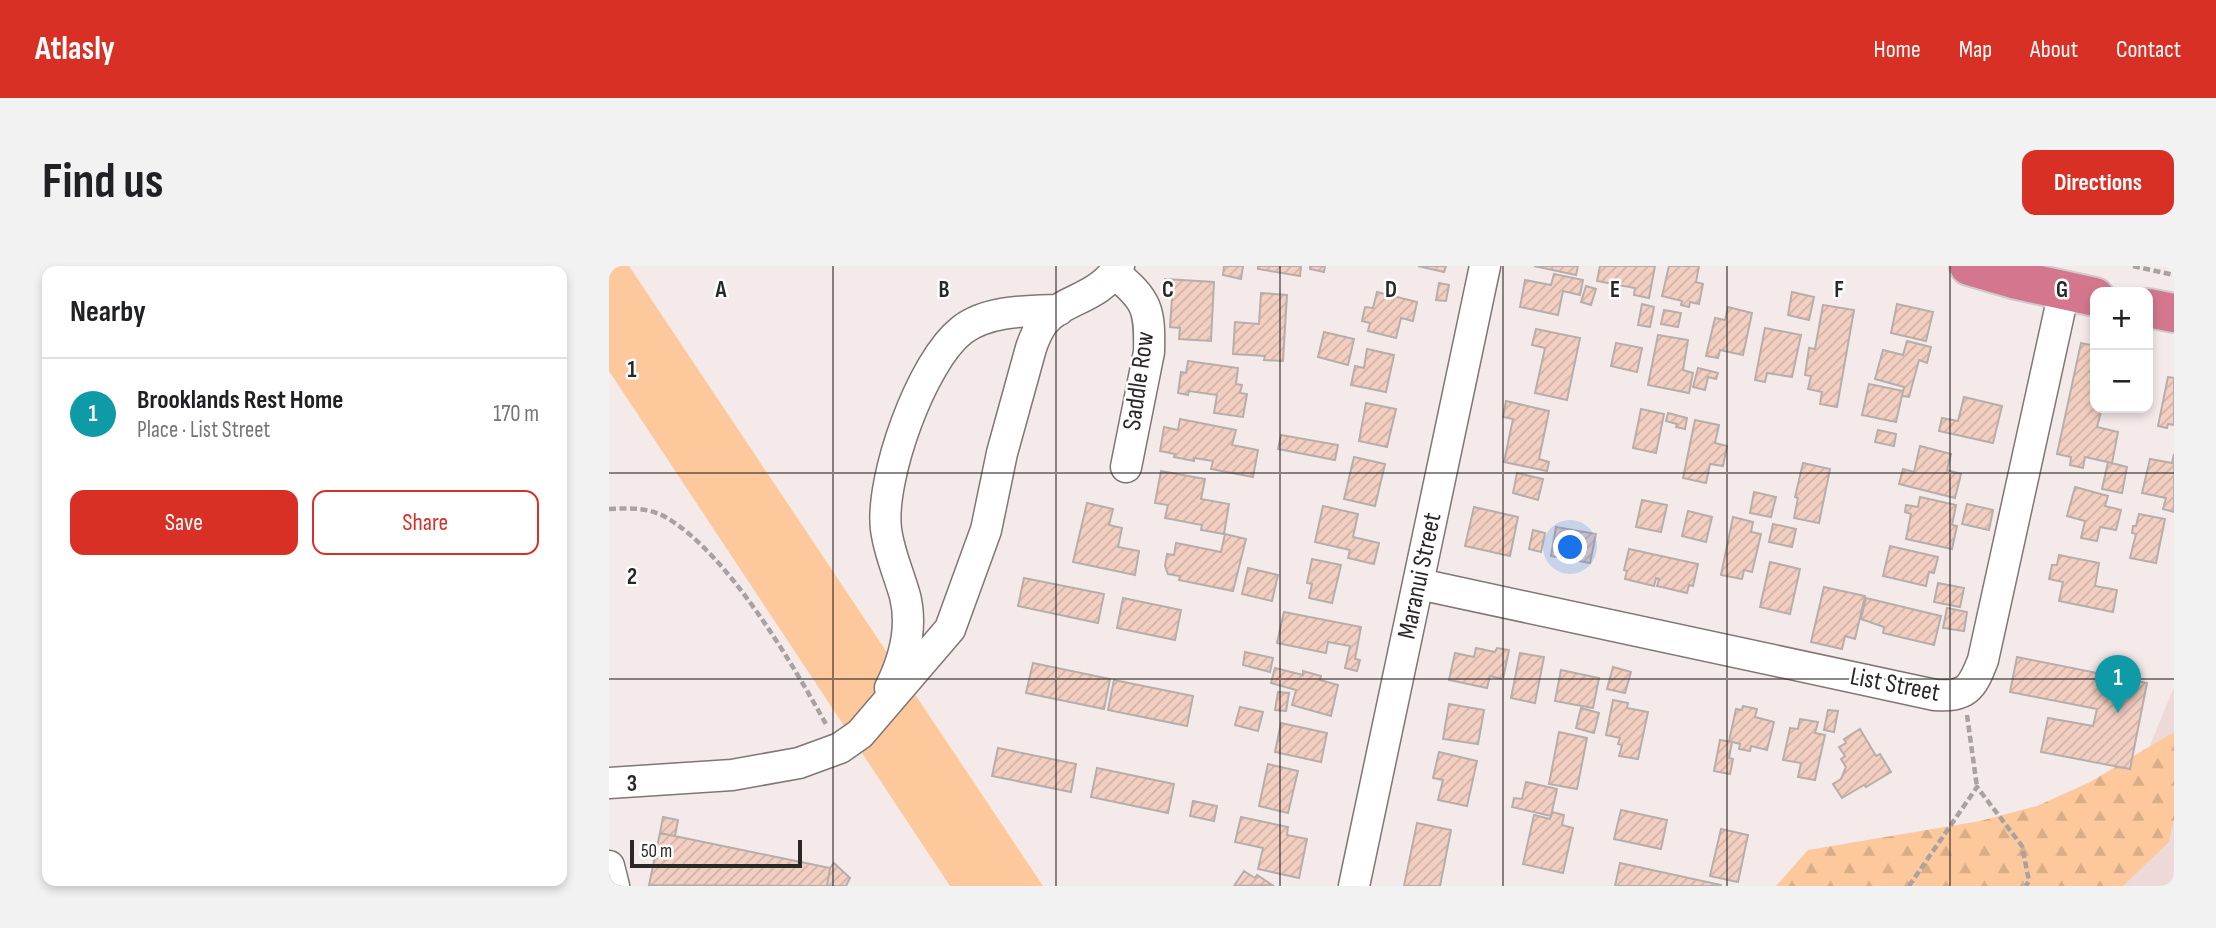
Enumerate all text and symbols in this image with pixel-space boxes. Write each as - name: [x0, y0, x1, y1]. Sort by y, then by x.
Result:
- text: Atlasly: [35, 29, 115, 69]
- text: Home: [1873, 35, 1921, 64]
- text: Map: [1959, 35, 1992, 64]
- text: About: [2030, 35, 2078, 64]
- text: Contact: [2116, 35, 2181, 64]
- button: Directions: [2022, 150, 2174, 215]
- text: Find us: [42, 153, 164, 212]
- text: A: [715, 276, 728, 304]
- text: B: [939, 276, 950, 304]
- text: C: [1162, 276, 1174, 304]
- text: D: [1385, 276, 1397, 304]
- text: E: [1610, 276, 1620, 304]
- text: F: [1834, 276, 1844, 304]
- text: G: [2056, 276, 2068, 304]
- map controls: [2090, 287, 2153, 413]
- button: +: [2090, 287, 2153, 350]
- text: Nearby: [70, 294, 146, 330]
- street label: Saddle Row: [1117, 329, 1161, 432]
- button: −: [2090, 350, 2153, 413]
- text: 1: [627, 356, 637, 384]
- text: Brooklands Rest Home: [137, 385, 343, 416]
- text: 1: [88, 400, 98, 428]
- text: 170 m: [493, 400, 539, 428]
- text: Place · List Street: [137, 416, 270, 444]
- button: Save: [70, 490, 298, 555]
- button: Share: [312, 490, 539, 555]
- street label: Maranui Street: [1391, 510, 1449, 642]
- your location: [1553, 530, 1587, 564]
- text: 2: [627, 563, 637, 591]
- pin: 1: [2095, 655, 2141, 713]
- street label: List Street: [1848, 661, 1943, 709]
- text: 3: [627, 770, 637, 798]
- scale bar: [630, 837, 801, 869]
- text: 50 m: [641, 840, 672, 863]

